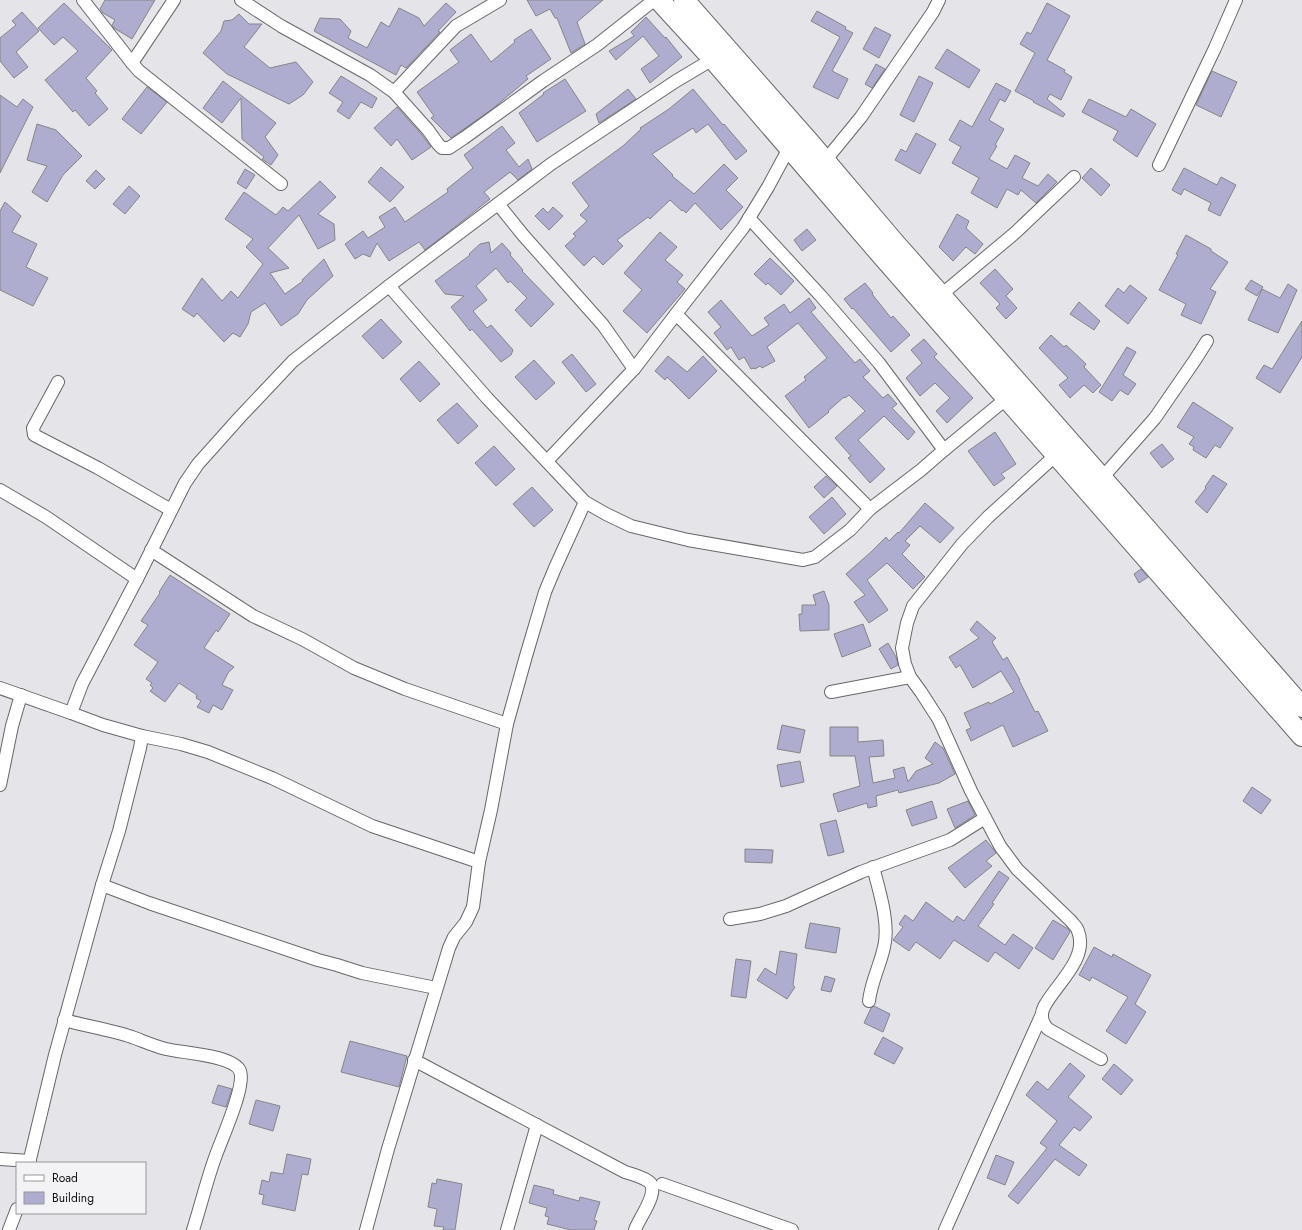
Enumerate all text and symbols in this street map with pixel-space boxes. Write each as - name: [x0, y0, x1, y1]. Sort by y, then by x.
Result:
- legend: [16, 1162, 146, 1214]
- text: Road: [52, 1169, 78, 1187]
- text: Building: [52, 1189, 94, 1207]

